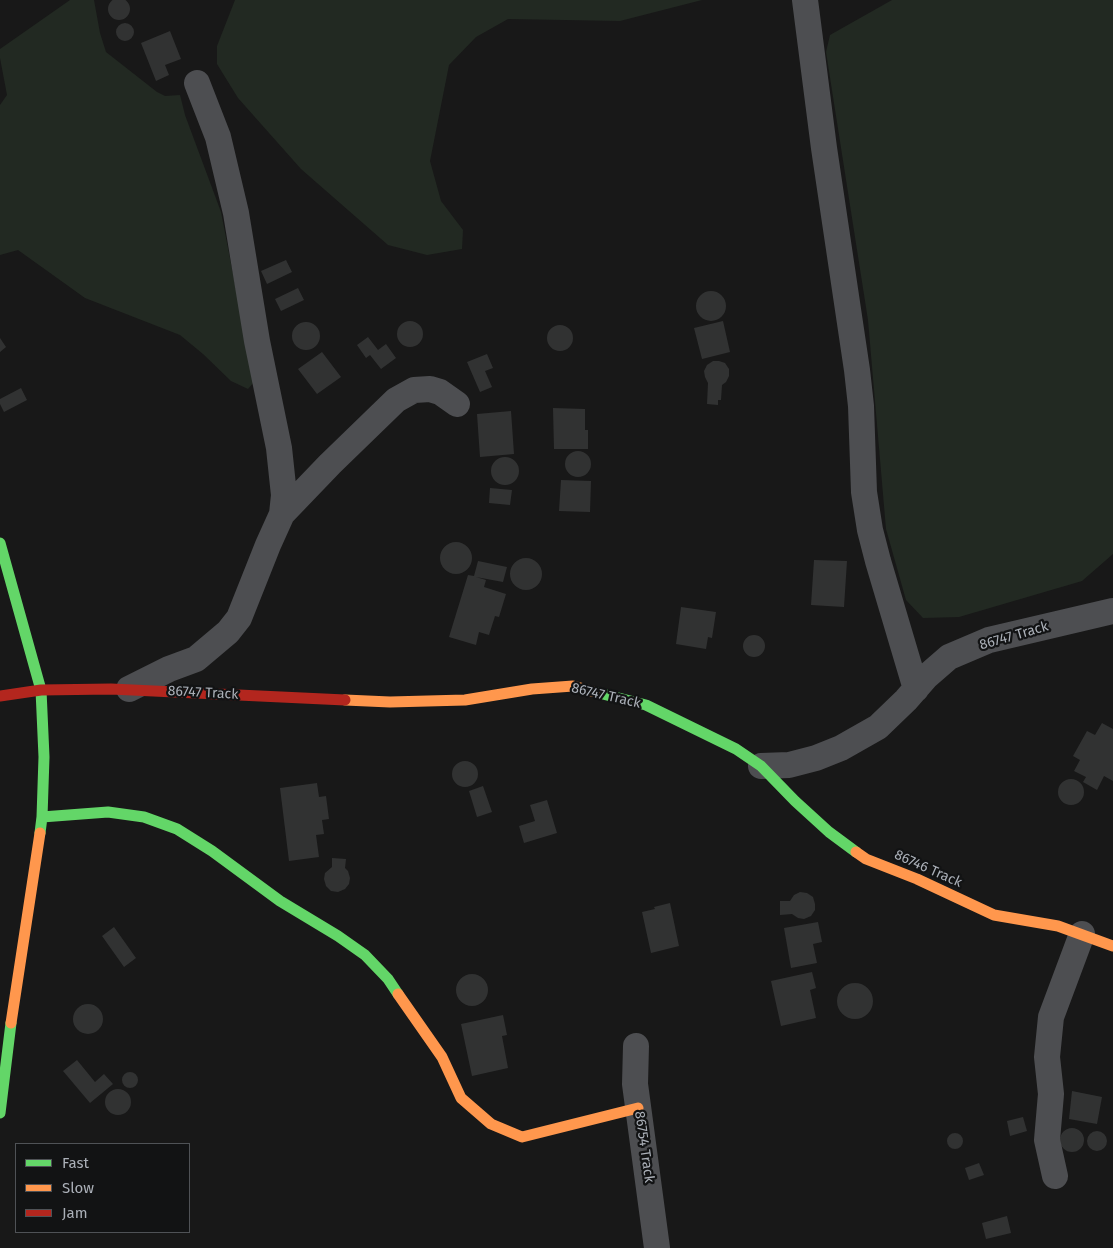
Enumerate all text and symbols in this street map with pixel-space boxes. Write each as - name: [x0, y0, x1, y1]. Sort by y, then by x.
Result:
- street label: 86747 Track: [978, 618, 1050, 654]
- street label: 86747 Track: [570, 680, 642, 712]
- street label: 86747 Track: [167, 683, 239, 703]
- street label: 86746 Track: [892, 847, 964, 891]
- street label: 86754 Track: [631, 1110, 657, 1184]
- legend: [15, 1143, 190, 1233]
- text: Fast: [62, 1154, 89, 1172]
- text: Slow: [62, 1179, 94, 1197]
- text: Jam: [62, 1204, 88, 1222]

